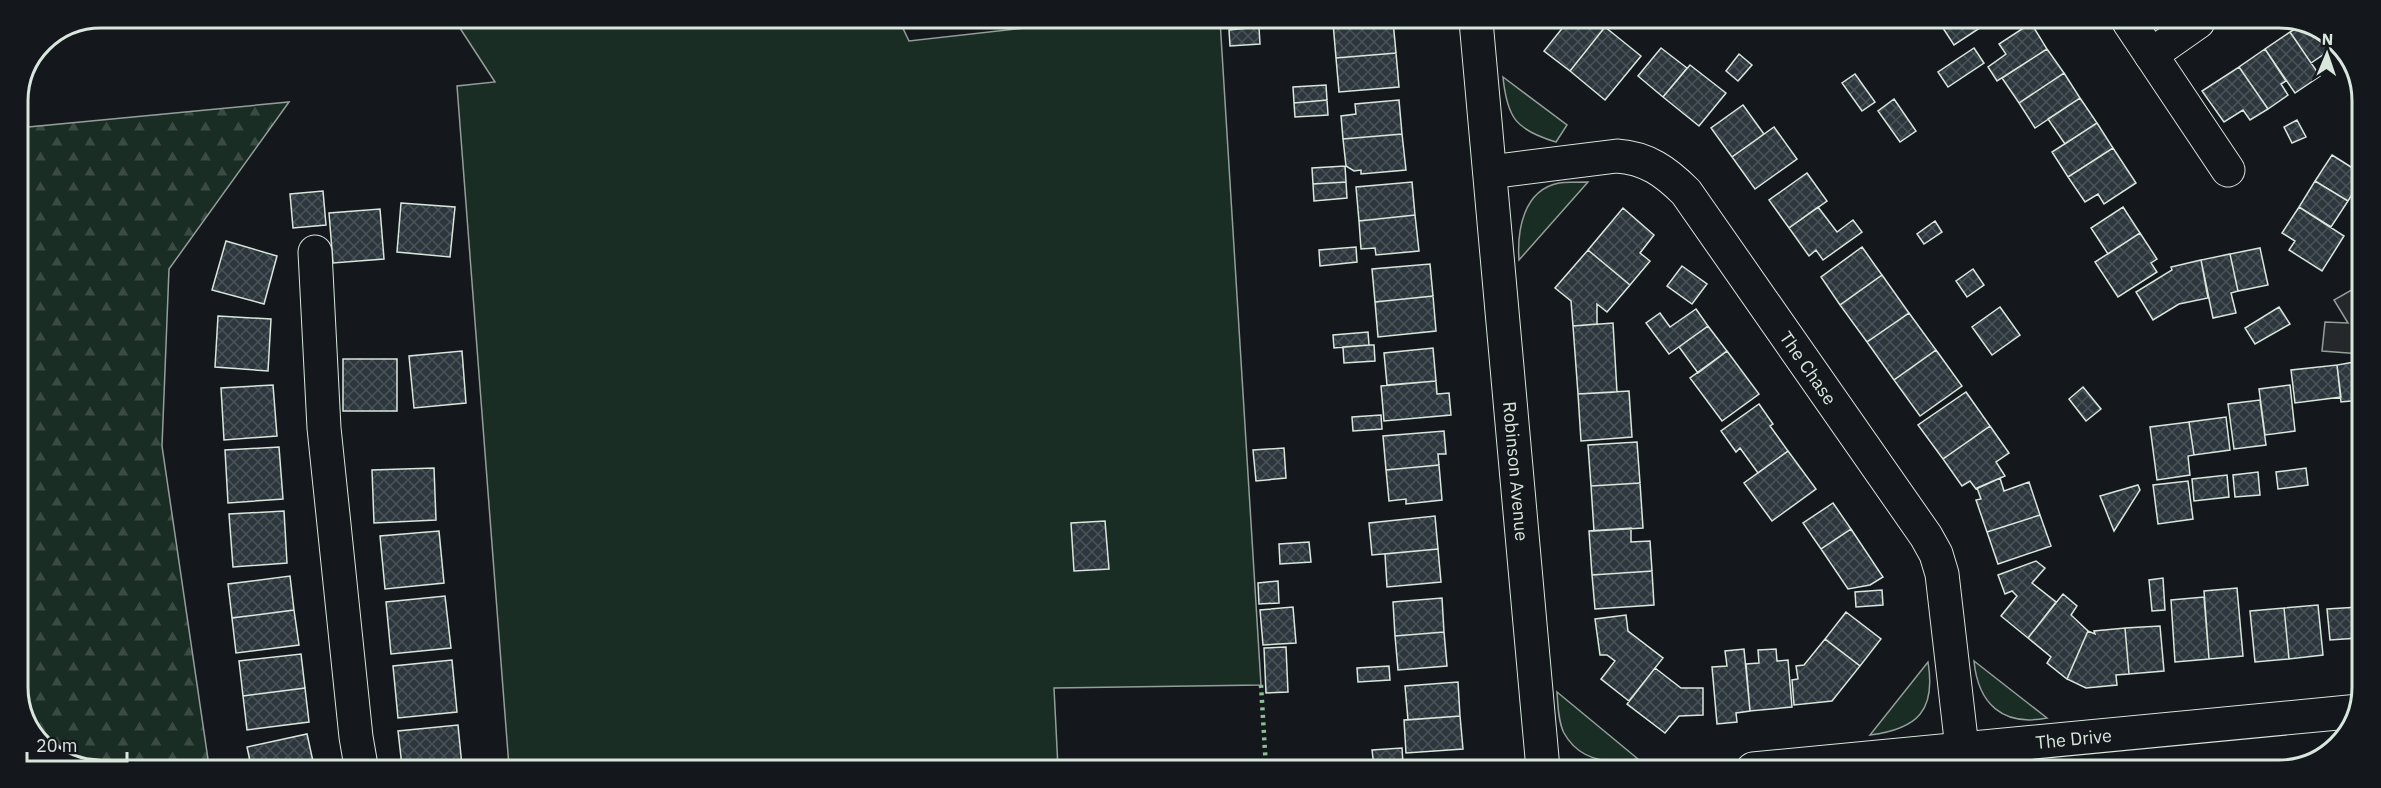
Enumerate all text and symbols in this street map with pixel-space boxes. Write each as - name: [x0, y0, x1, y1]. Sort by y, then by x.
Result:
- north arrow: [2297, 24, 2357, 84]
- text: N: [2321, 29, 2334, 49]
- street label: The Chase: [1775, 326, 1842, 409]
- street label: Robinson Avenue: [1499, 400, 1534, 542]
- street label: The Drive: [2034, 723, 2113, 753]
- scale bar: [27, 725, 128, 763]
- text: 20 m: [36, 734, 78, 757]

